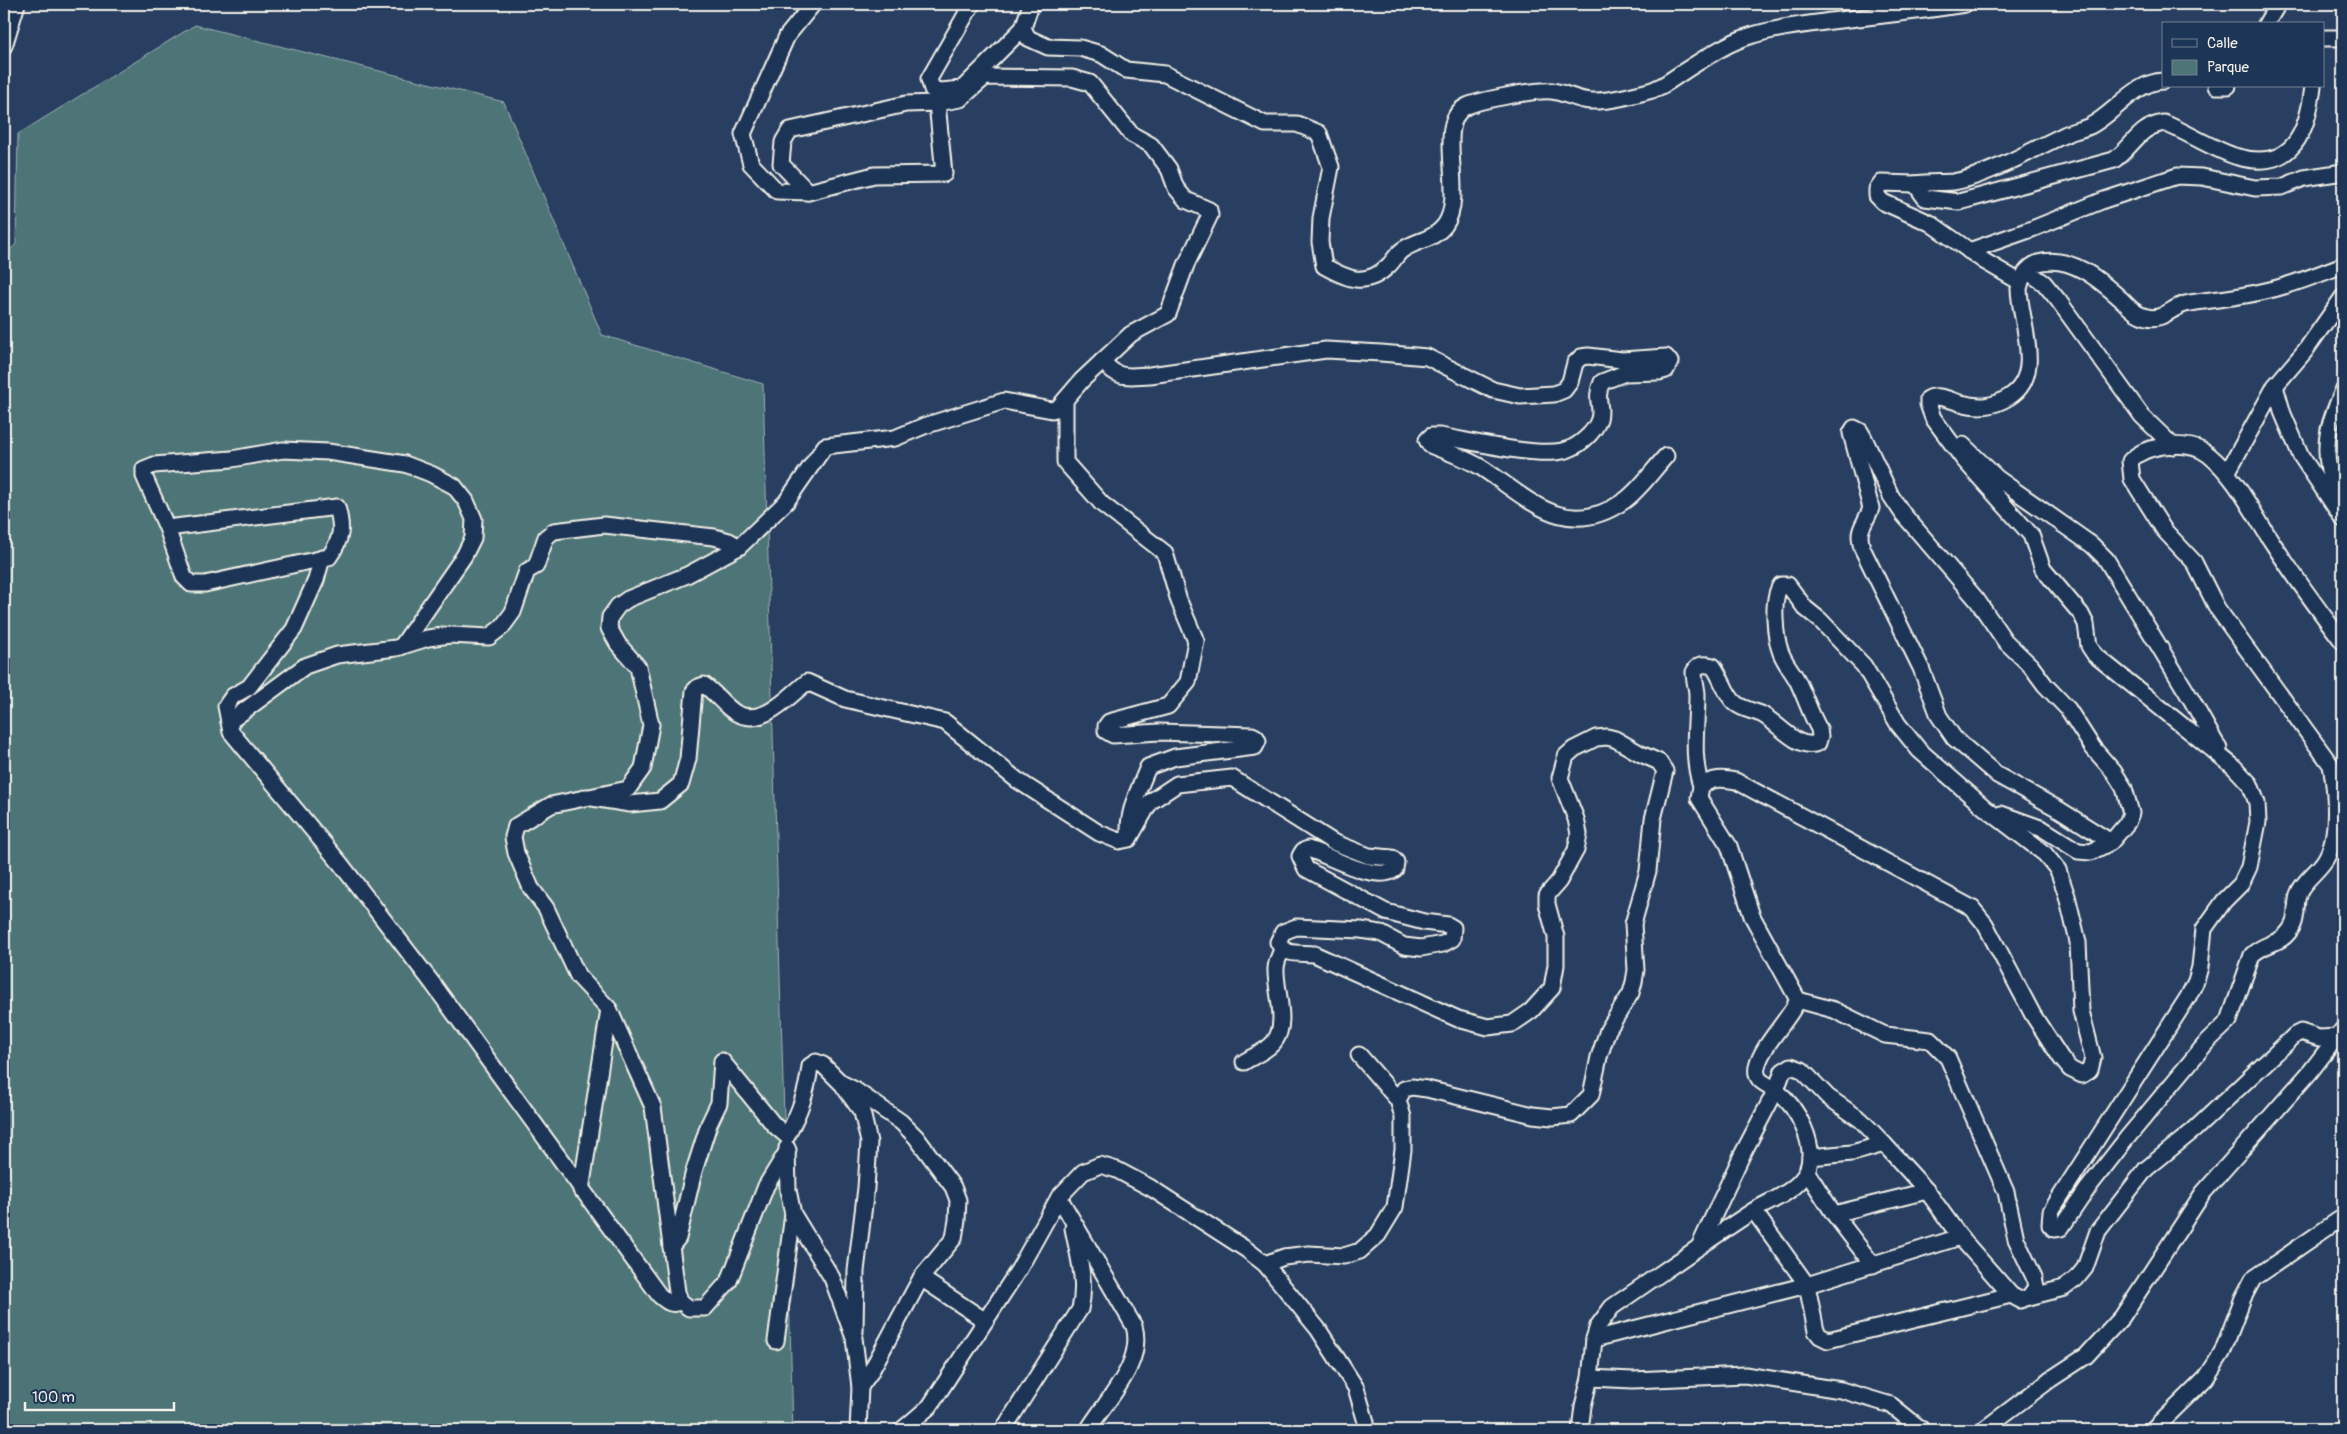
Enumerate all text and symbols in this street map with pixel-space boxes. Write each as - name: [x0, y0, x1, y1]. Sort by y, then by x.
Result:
- legend: [2162, 22, 2324, 88]
- text: Calle: [2207, 34, 2238, 53]
- text: Parque: [2207, 58, 2250, 77]
- scale bar: [25, 1379, 174, 1411]
- text: 100 m: [32, 1388, 75, 1407]

